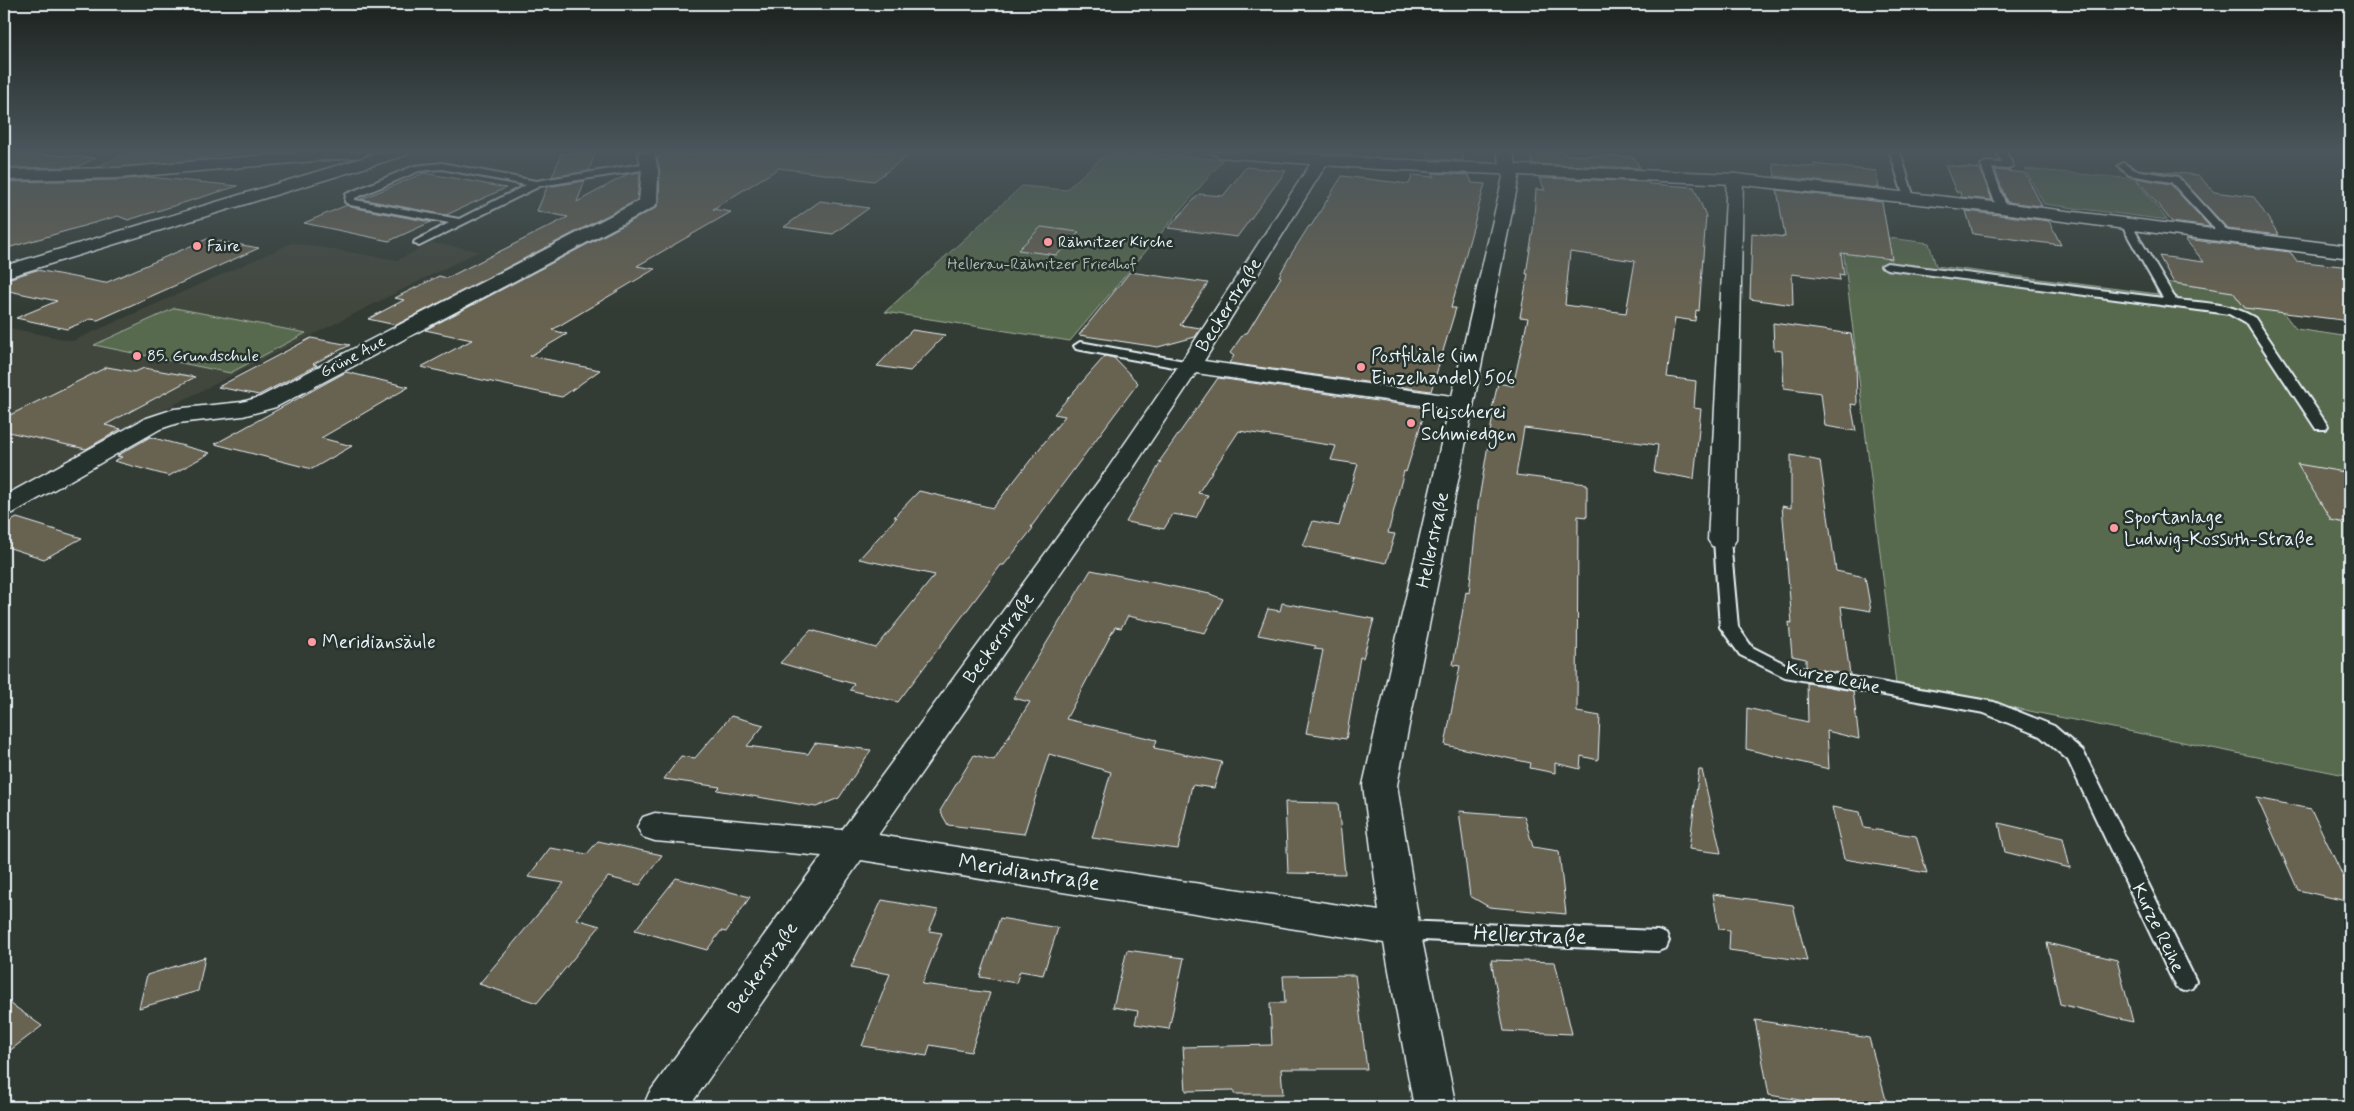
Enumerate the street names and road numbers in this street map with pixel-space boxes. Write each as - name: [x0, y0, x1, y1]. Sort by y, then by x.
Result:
- street label: Beckerstraße: [1190, 253, 1268, 357]
- street label: Grüne Aue: [316, 331, 390, 383]
- street label: Hellerstraße: [1411, 490, 1455, 590]
- street label: Beckerstraße: [957, 587, 1041, 689]
- street label: Kurze Reihe: [1783, 656, 1883, 700]
- street label: Meridianstraße: [956, 848, 1102, 898]
- street label: Kurze Reihe: [2126, 879, 2190, 977]
- street label: Beckerstraße: [722, 917, 804, 1019]
- street label: Hellerstraße: [1473, 920, 1587, 952]

